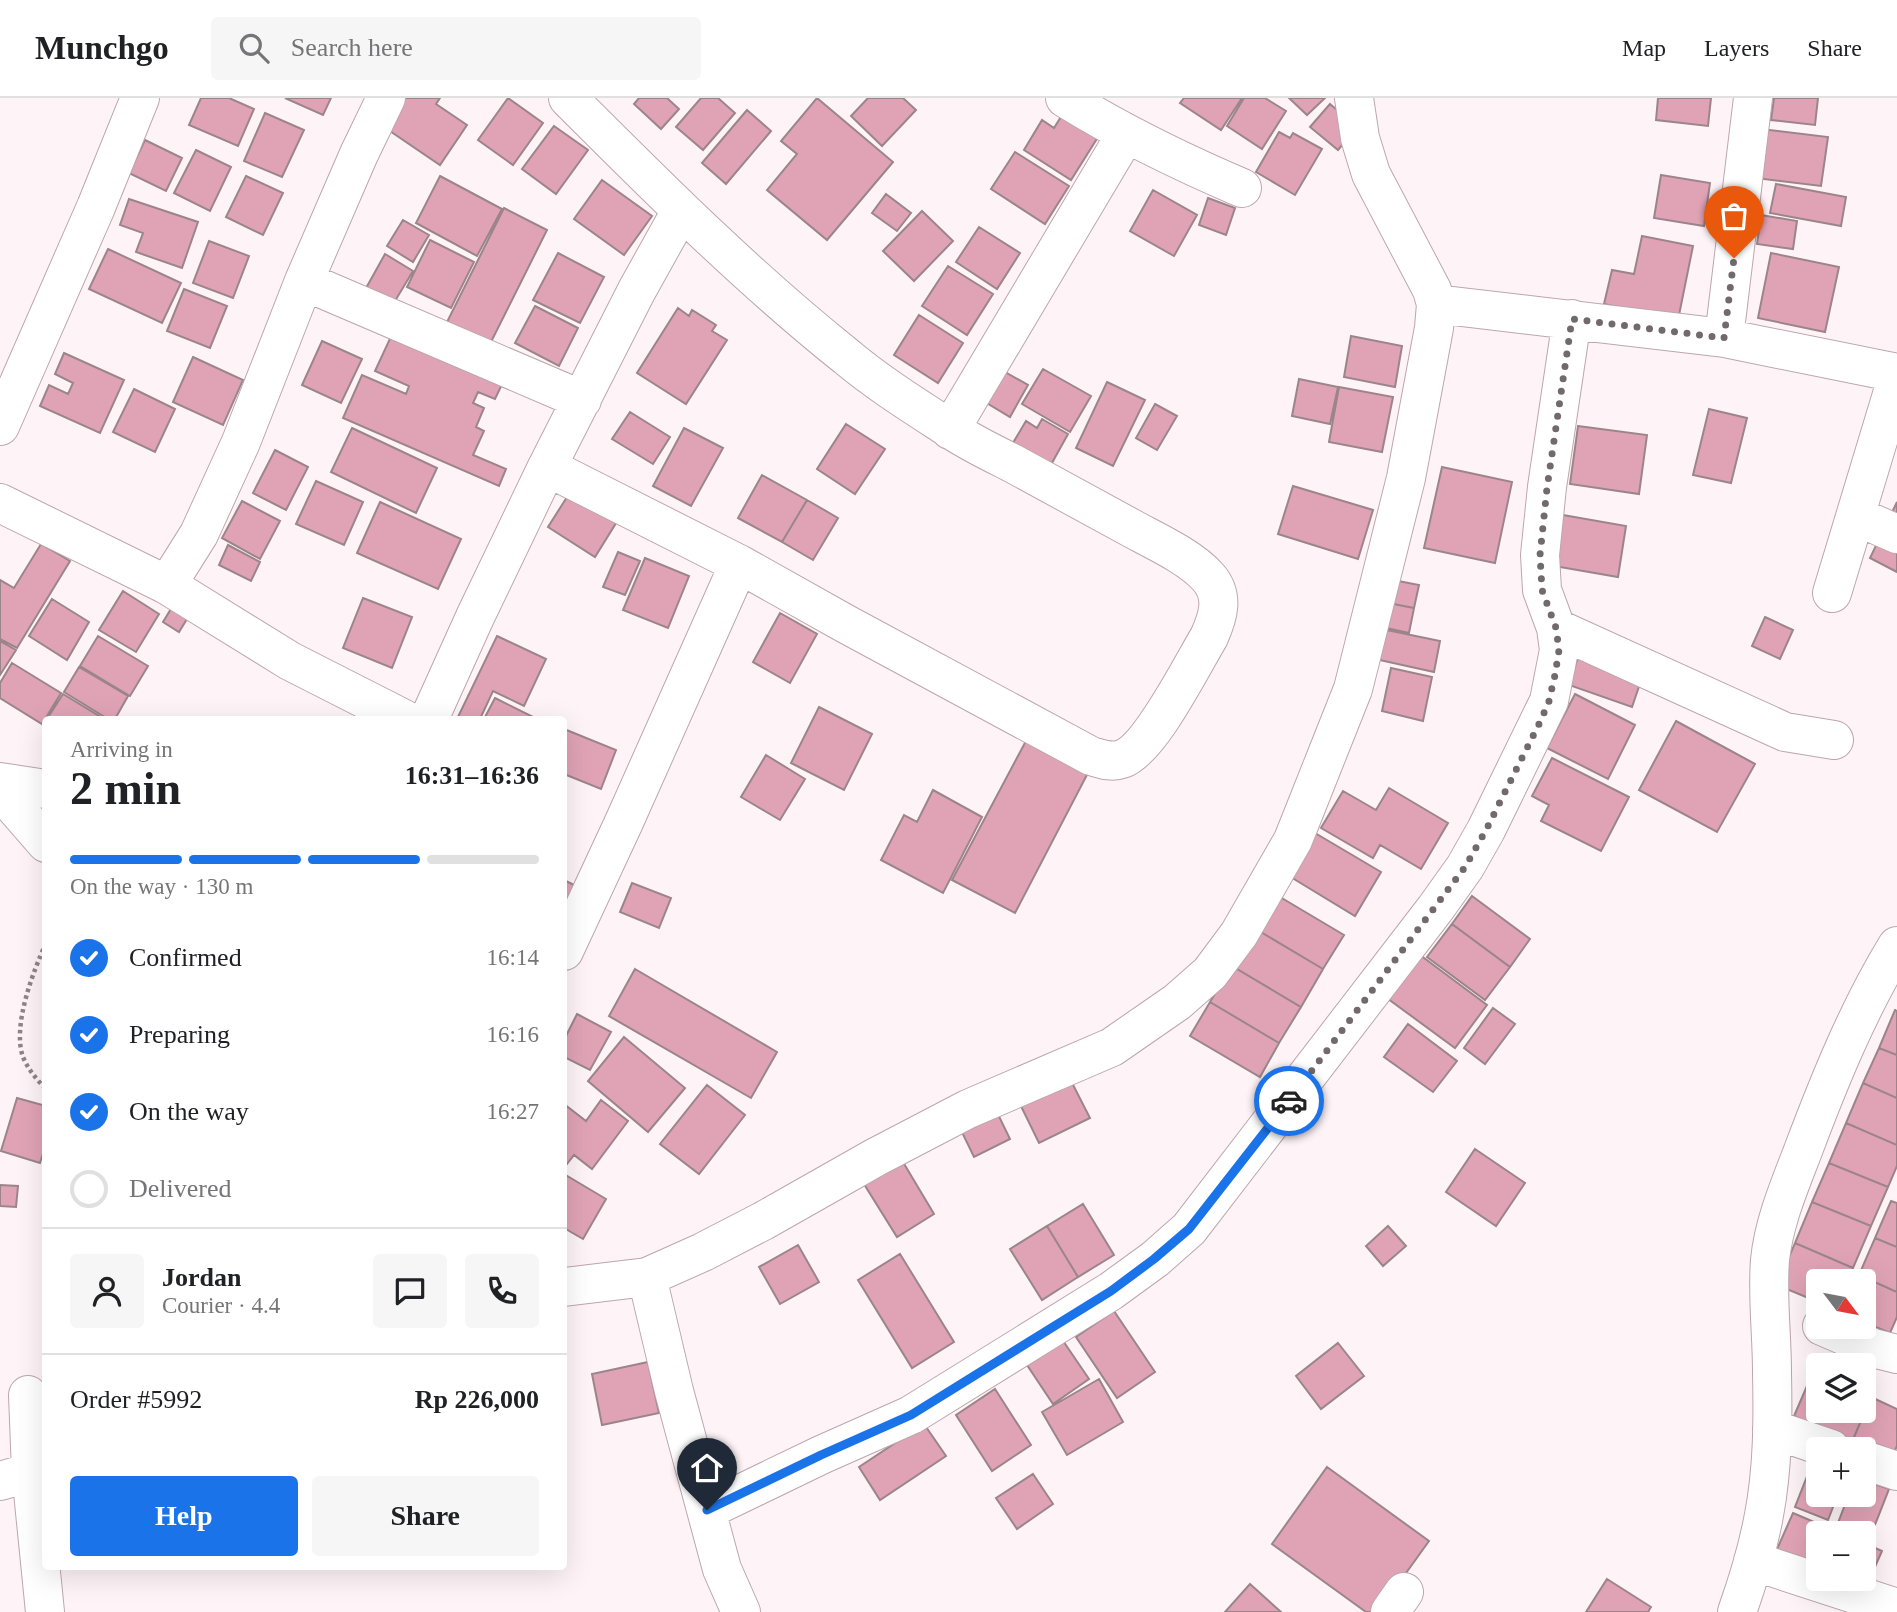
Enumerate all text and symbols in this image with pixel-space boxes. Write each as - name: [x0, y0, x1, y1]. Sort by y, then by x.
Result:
- search box: [211, 17, 701, 80]
- icon: search: [235, 29, 273, 67]
- text: Munchgo: [35, 30, 169, 66]
- text: Search here: [291, 33, 413, 62]
- text: Map: [1622, 35, 1666, 61]
- text: Layers: [1704, 35, 1769, 61]
- text: Share: [1807, 35, 1862, 61]
- pin: [1704, 186, 1764, 258]
- icon: bag: [1715, 197, 1753, 235]
- text: Arriving in: [70, 737, 173, 762]
- text: 16:31–16:36: [405, 761, 539, 790]
- text: 2 min: [70, 763, 181, 814]
- text: On the way · 130 m: [70, 874, 253, 899]
- icon: check: [70, 939, 108, 977]
- text: Confirmed: [129, 943, 242, 972]
- text: 16:14: [487, 945, 539, 970]
- icon: check: [70, 1016, 108, 1054]
- text: Preparing: [129, 1020, 230, 1049]
- text: 16:16: [487, 1022, 539, 1047]
- courier: [1254, 1066, 1324, 1136]
- icon: car: [1270, 1082, 1308, 1120]
- icon: check: [70, 1093, 108, 1131]
- text: On the way: [129, 1097, 249, 1126]
- text: 16:27: [487, 1099, 539, 1124]
- text: Delivered: [129, 1174, 232, 1203]
- button: person: [70, 1254, 144, 1328]
- button: chat: [373, 1254, 447, 1328]
- button: phone: [465, 1254, 539, 1328]
- text: Jordan: [162, 1263, 241, 1292]
- north arrow: [1806, 1269, 1876, 1339]
- map controls: [1806, 1269, 1876, 1591]
- text: Courier · 4.4: [162, 1293, 280, 1318]
- button: layers: [1806, 1353, 1876, 1423]
- text: Order #5992: [70, 1385, 202, 1414]
- text: Rp 226,000: [415, 1385, 539, 1414]
- button: +: [1806, 1437, 1876, 1507]
- pin: [677, 1438, 737, 1510]
- icon: home: [688, 1449, 726, 1487]
- button: Help: [70, 1476, 298, 1556]
- button: Share: [312, 1476, 539, 1556]
- button: −: [1806, 1521, 1876, 1591]

